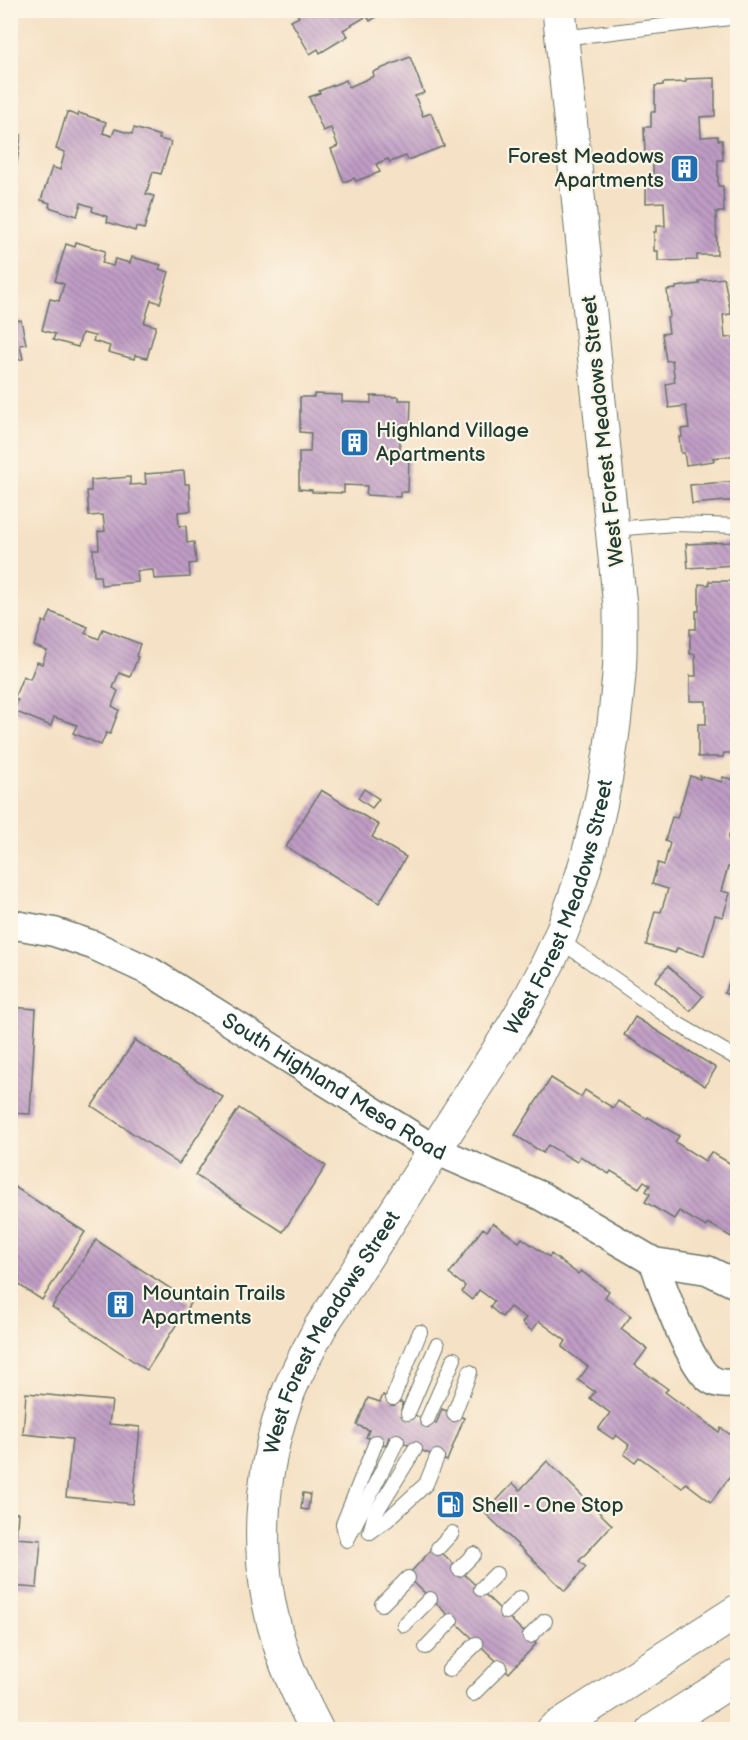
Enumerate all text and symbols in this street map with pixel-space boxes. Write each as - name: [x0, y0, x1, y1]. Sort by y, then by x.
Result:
- place label: Forest Meadows Apartments: [507, 144, 664, 193]
- building icon: Forest Meadows Apartments: [669, 152, 701, 184]
- street label: West Forest Meadows Street: [576, 294, 630, 568]
- place label: Highland Village Apartments: [376, 418, 529, 467]
- building icon: Highland Village Apartments: [339, 426, 371, 458]
- street label: West Forest Meadows Street: [499, 777, 618, 1039]
- street label: South Highland Mesa Road: [218, 1007, 450, 1166]
- street label: West Forest Meadows Street: [259, 1206, 406, 1456]
- place label: Mountain Trails Apartments: [142, 1281, 286, 1330]
- building icon: Mountain Trails Apartments: [105, 1289, 137, 1321]
- fuel station icon: Shell - One Stop: [435, 1489, 467, 1521]
- place label: Shell - One Stop: [472, 1493, 624, 1518]

